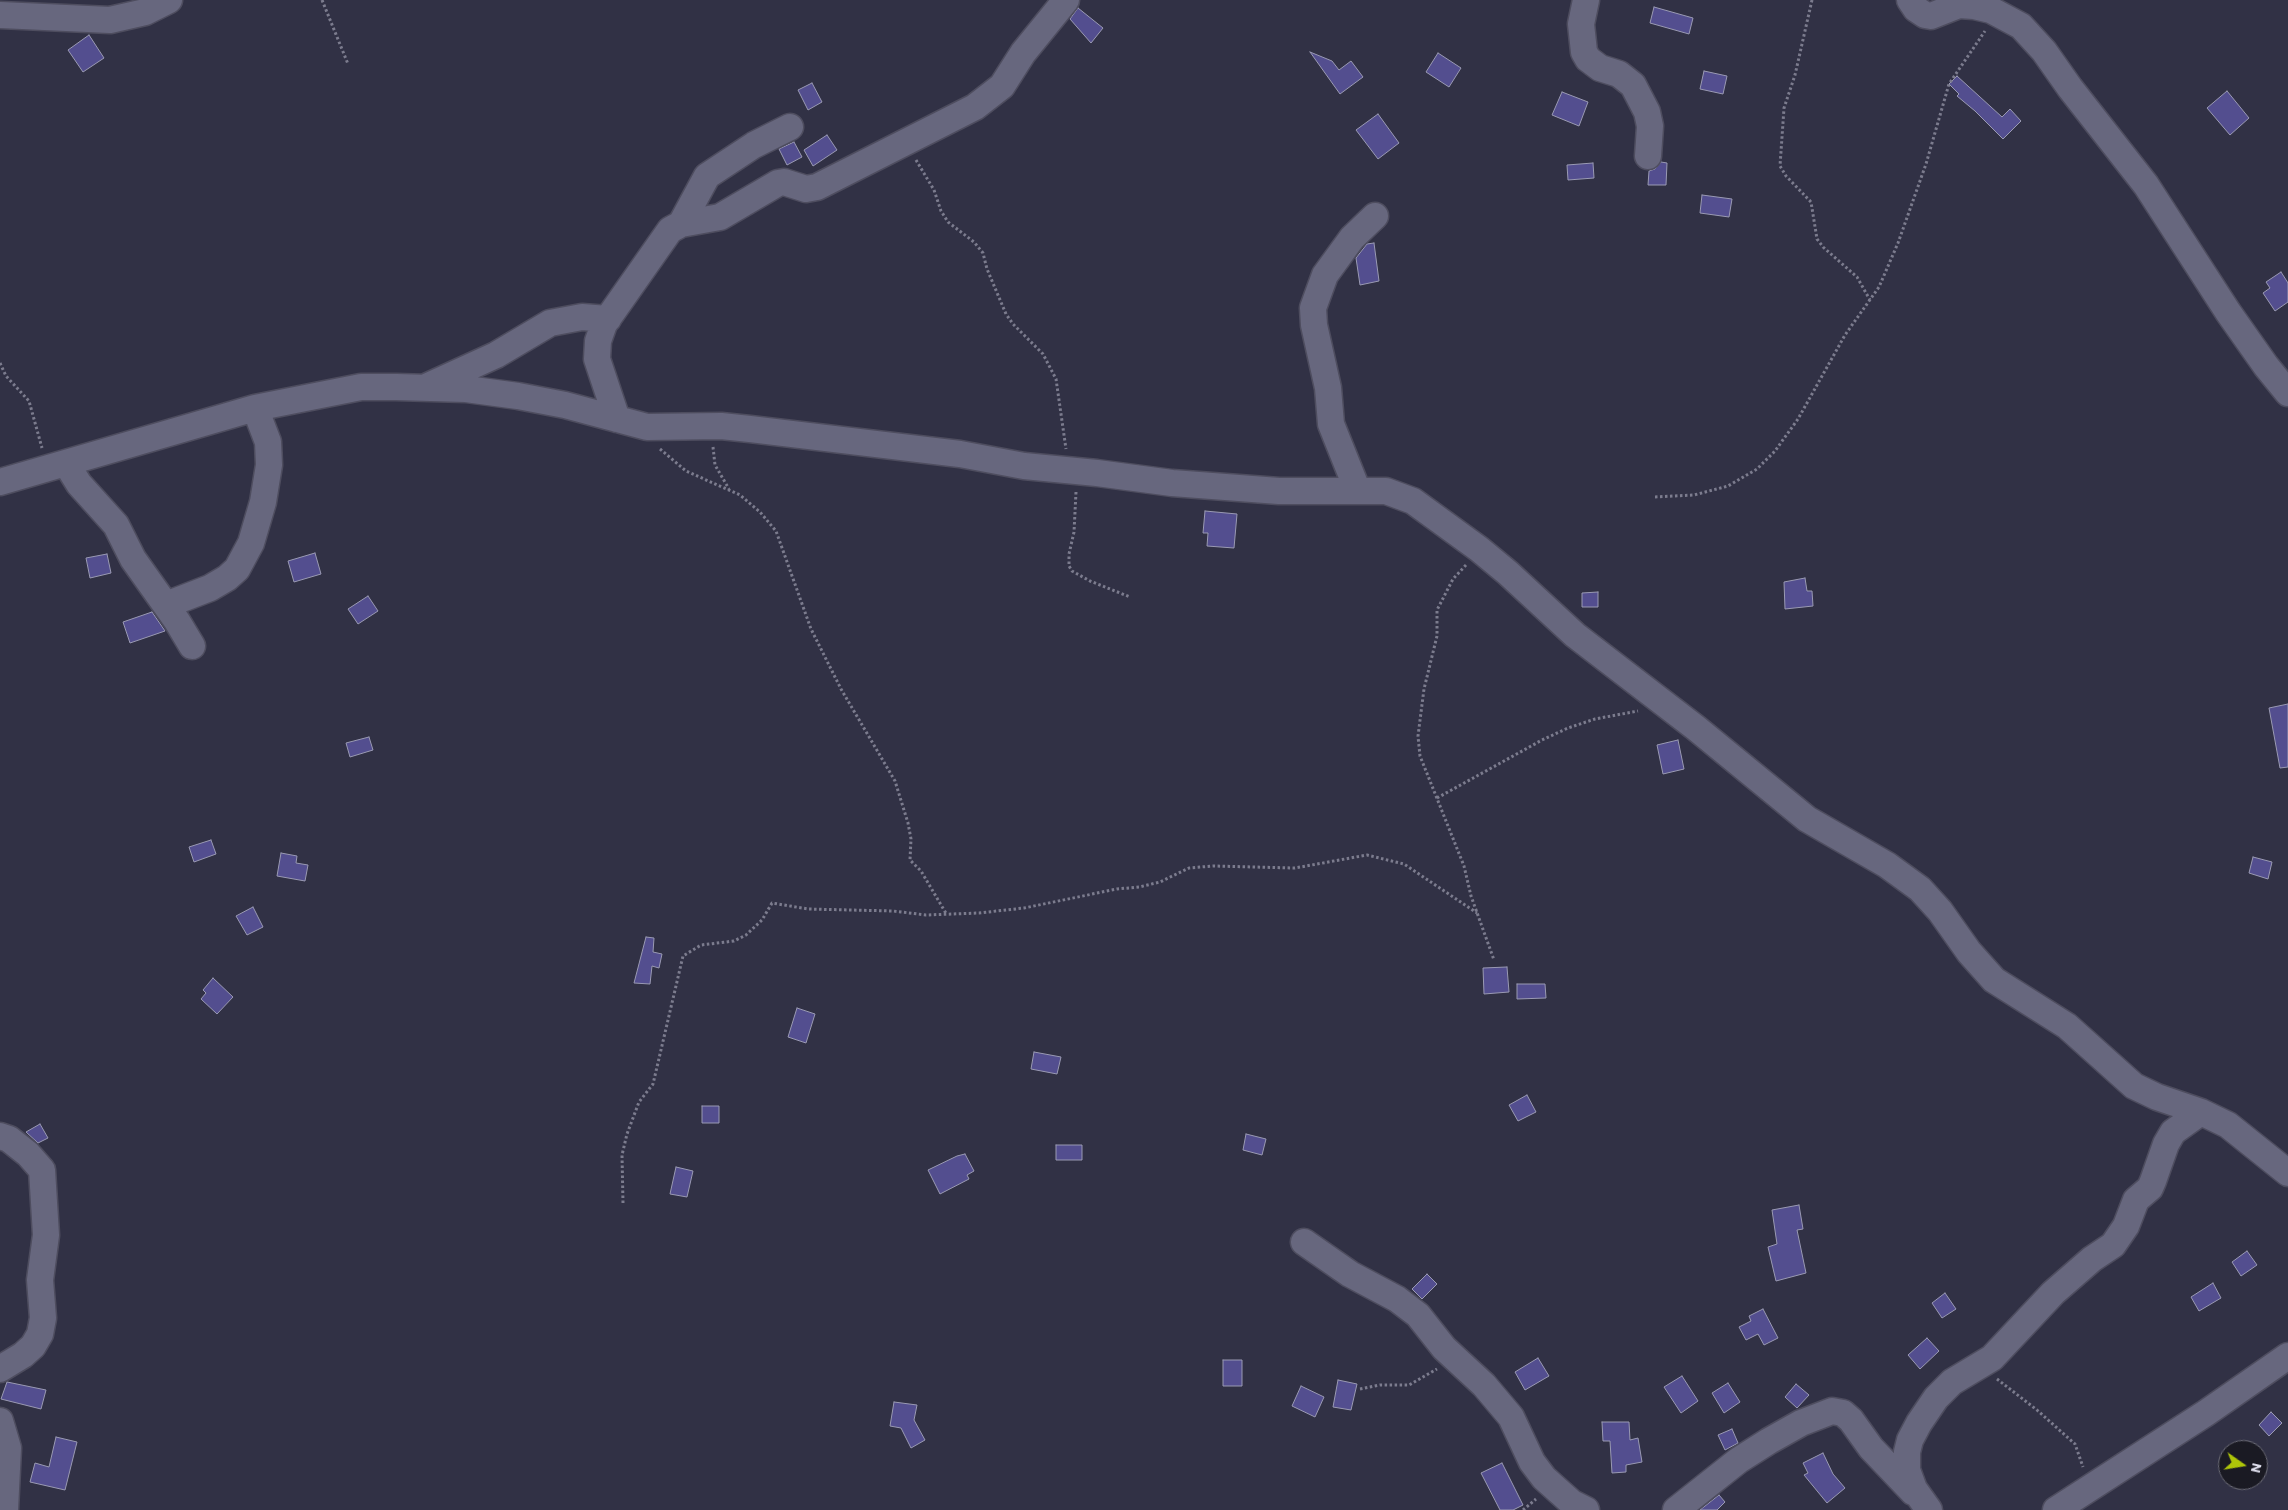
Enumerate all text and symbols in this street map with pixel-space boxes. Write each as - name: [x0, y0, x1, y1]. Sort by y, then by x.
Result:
- north arrow: [2218, 1440, 2268, 1490]
- text: N: [2248, 1462, 2266, 1475]

